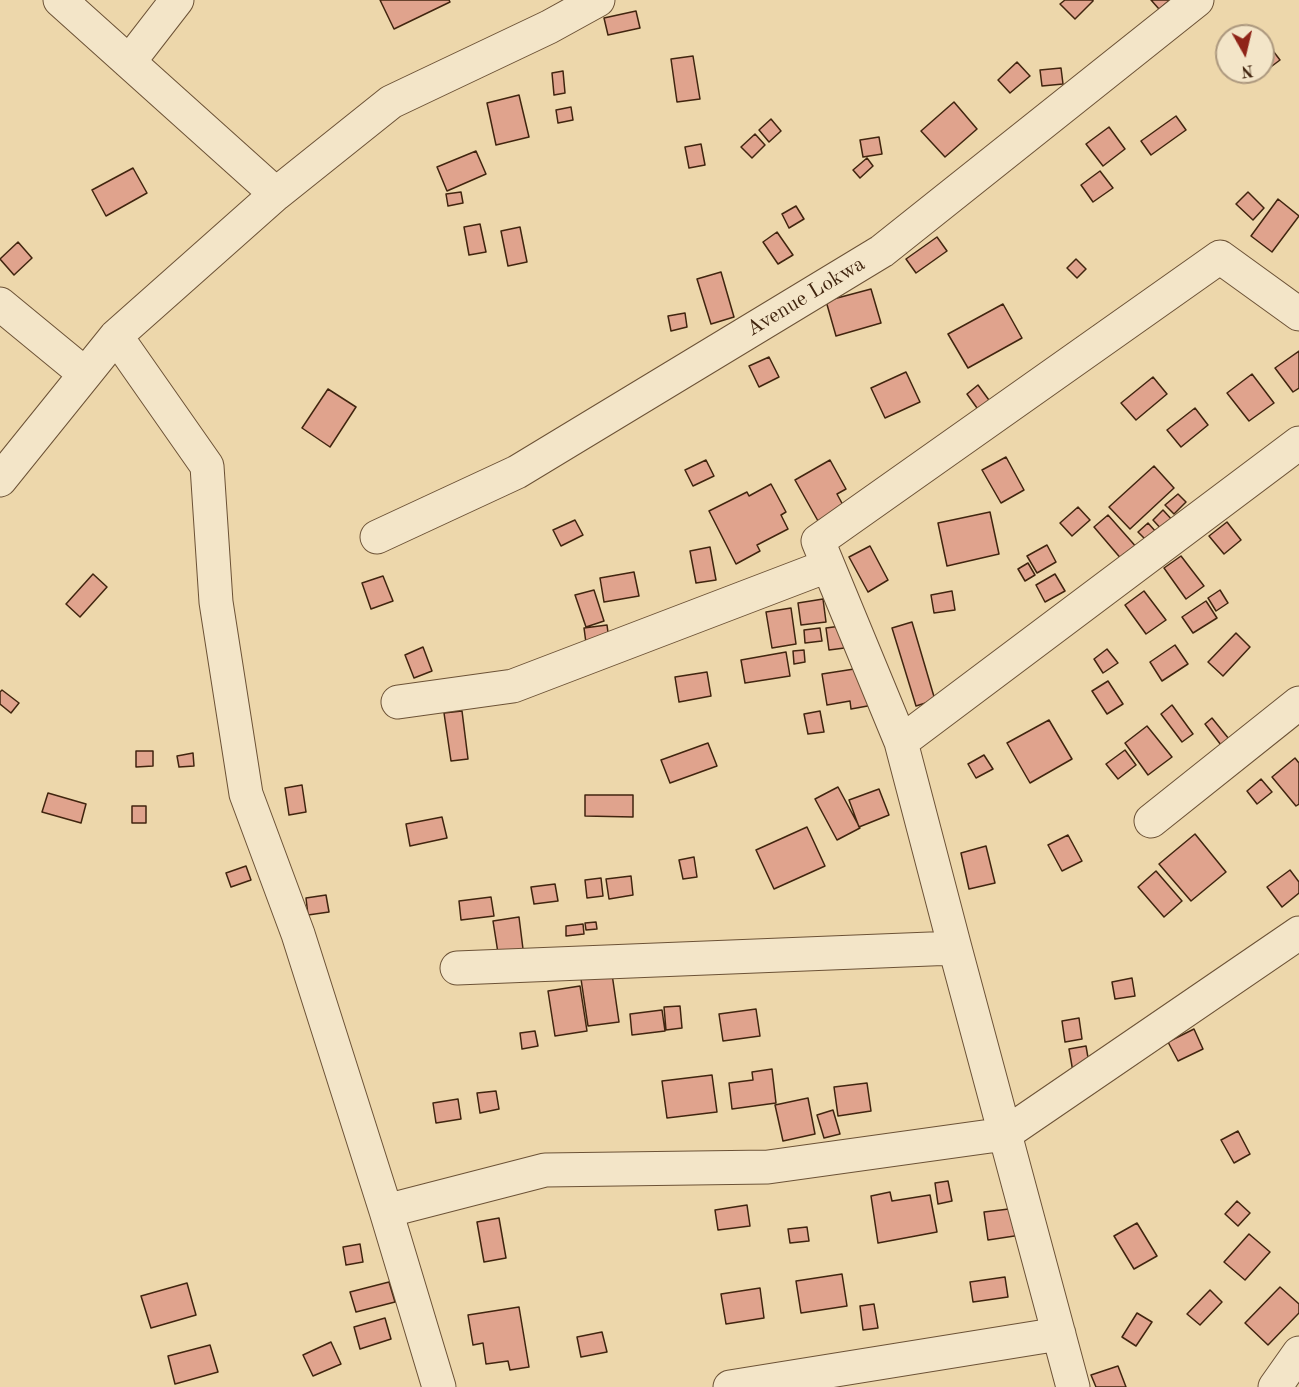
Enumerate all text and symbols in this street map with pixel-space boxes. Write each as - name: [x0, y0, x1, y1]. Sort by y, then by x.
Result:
- north arrow: [1215, 24, 1275, 84]
- text: N: [1240, 61, 1254, 79]
- street label: Avenue Lokwa: [742, 252, 870, 342]

